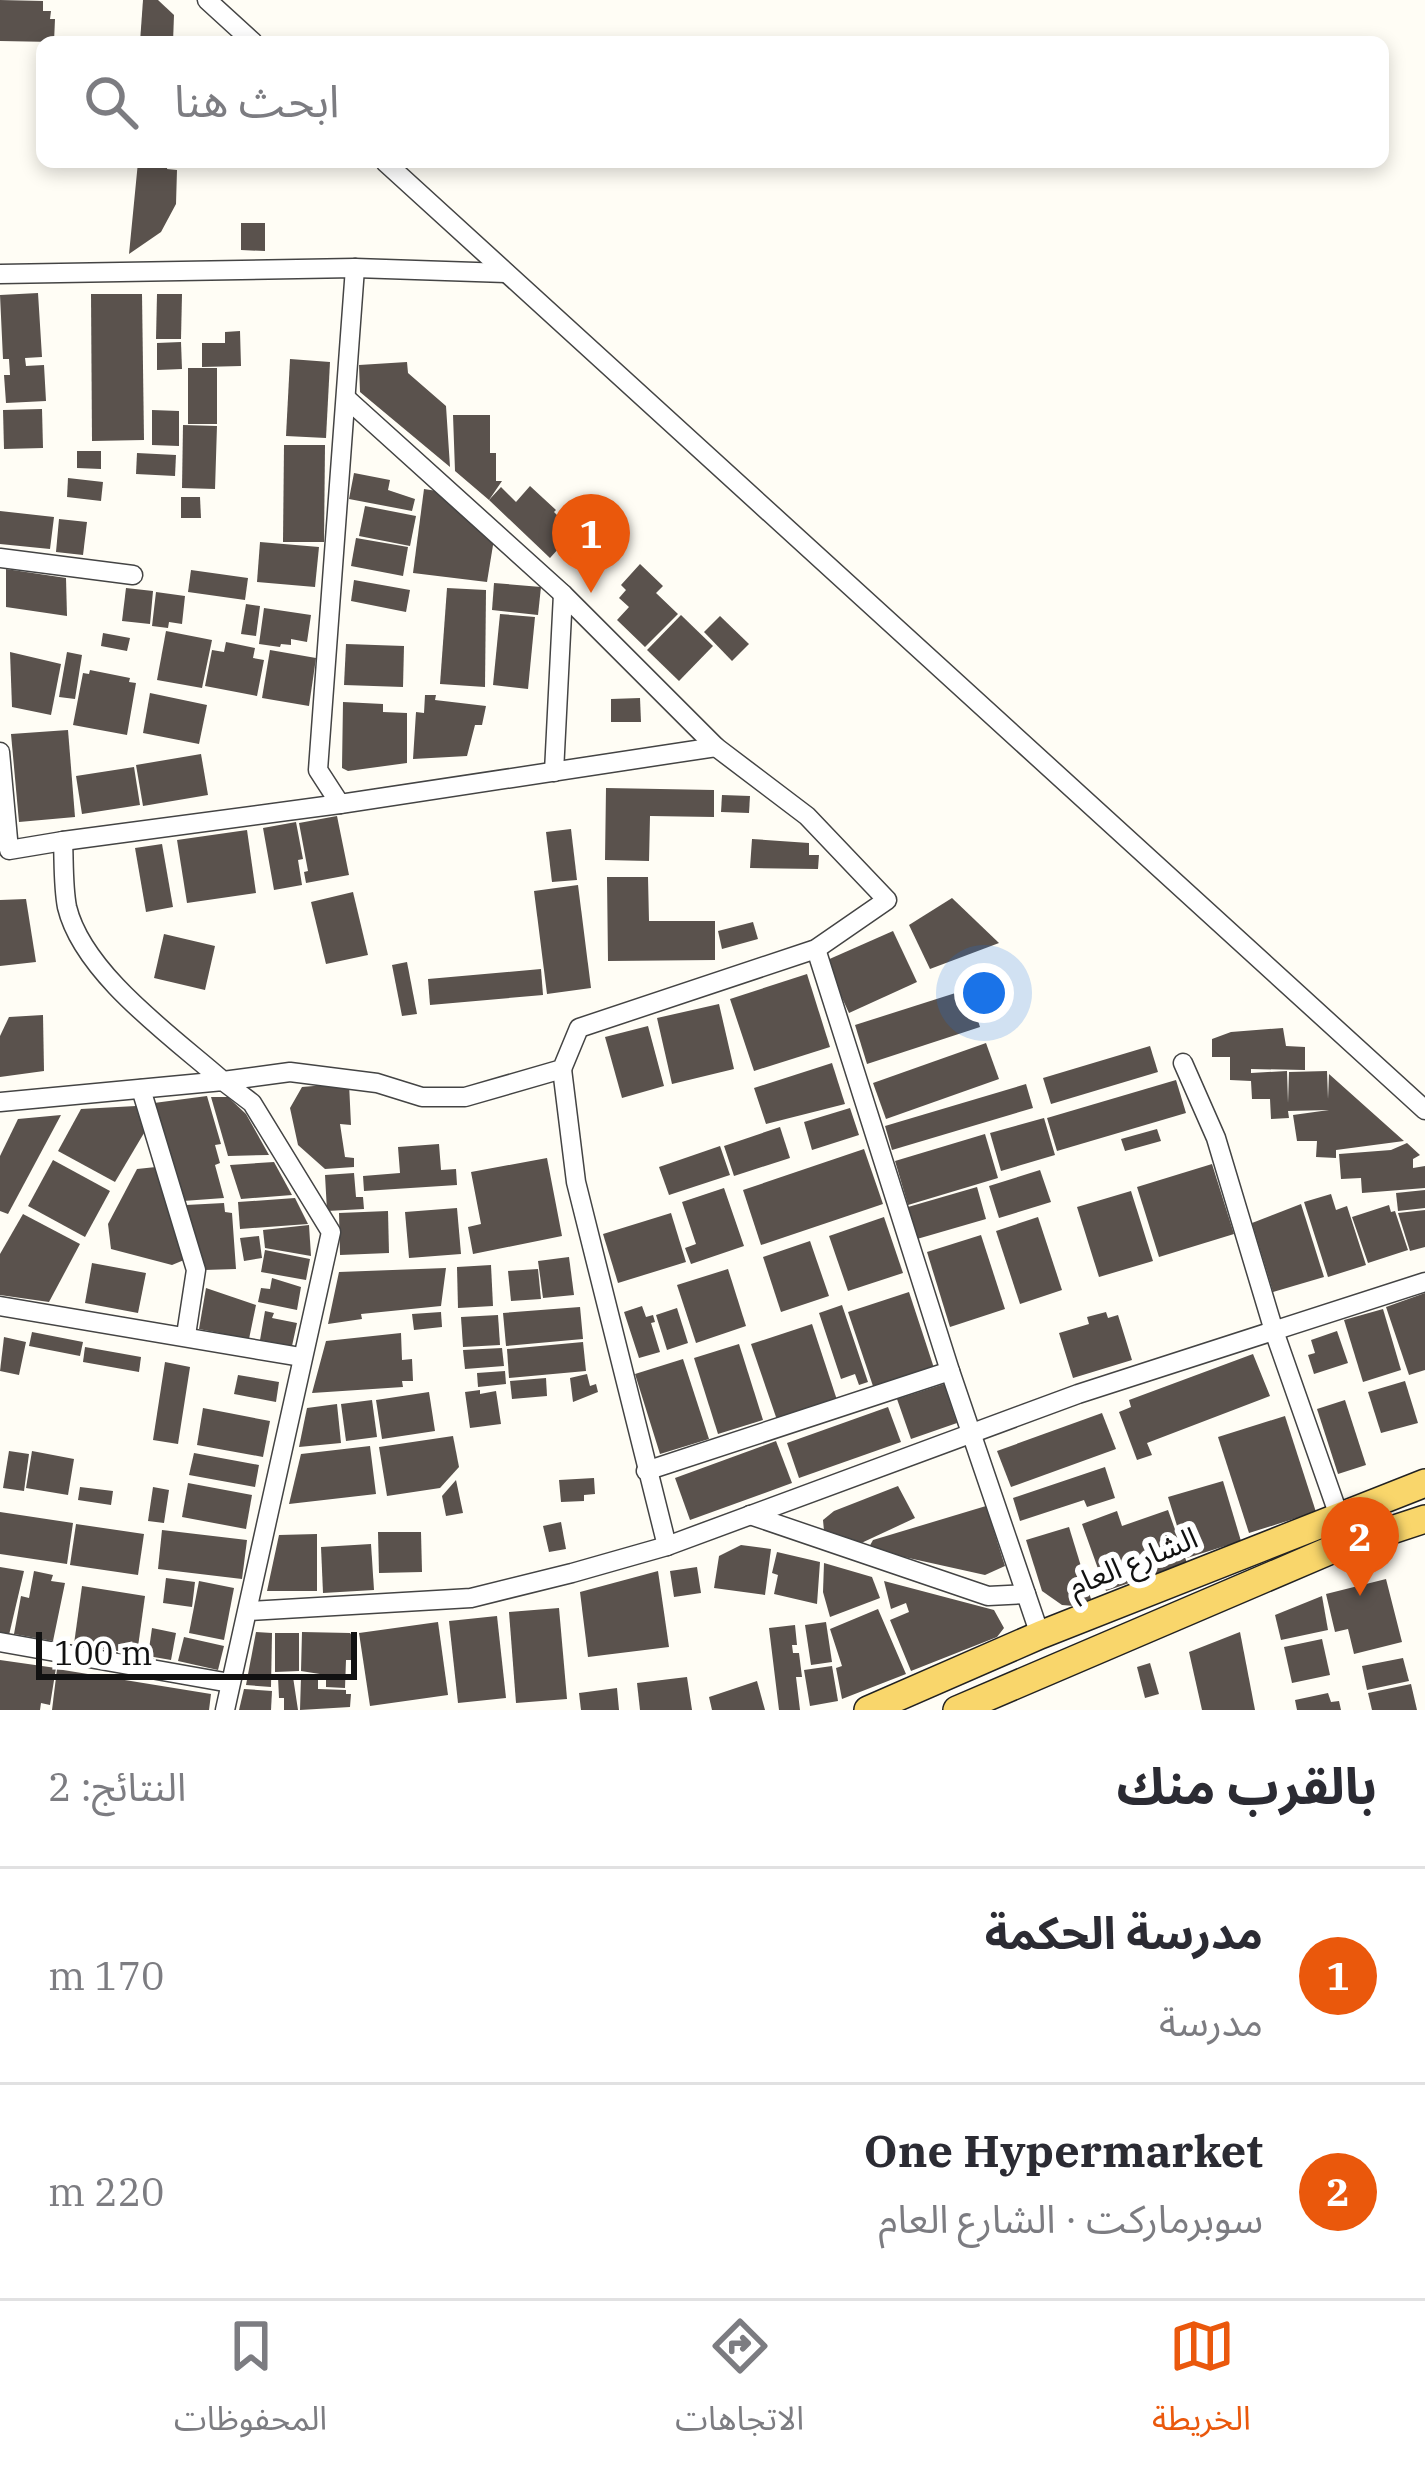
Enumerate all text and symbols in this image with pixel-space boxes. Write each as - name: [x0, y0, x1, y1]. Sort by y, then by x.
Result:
- search box: [36, 36, 1389, 168]
- icon: search: [78, 69, 144, 135]
- text: ابحث هنا: [174, 71, 339, 129]
- pin: 1: [552, 494, 630, 593]
- your location: [954, 963, 1014, 1023]
- pin: 2: [1321, 1497, 1399, 1596]
- street label: الشارع العام: [1062, 1517, 1204, 1608]
- scale bar: [36, 1626, 357, 1679]
- text: 100 m: [54, 1631, 153, 1674]
- text: بالقرب منك: [1117, 1752, 1377, 1818]
- text: النتائج: 2: [48, 1761, 186, 1812]
- text: مدرسة الحكمة: [985, 1903, 1263, 1961]
- text: 170 m: [48, 1950, 164, 2001]
- text: 1: [1326, 1950, 1350, 2001]
- text: مدرسة: [1159, 1996, 1263, 2047]
- text: One Hypermarket: [863, 2121, 1263, 2179]
- text: 220 m: [48, 2166, 164, 2217]
- text: 2: [1326, 2166, 1350, 2217]
- text: سوبرماركت · الشارع العام: [879, 2193, 1263, 2244]
- tab: المحفوظات: [174, 2313, 327, 2454]
- tab: الاتجاهات: [675, 2313, 804, 2454]
- tab: الخريطة: [1152, 2313, 1251, 2454]

